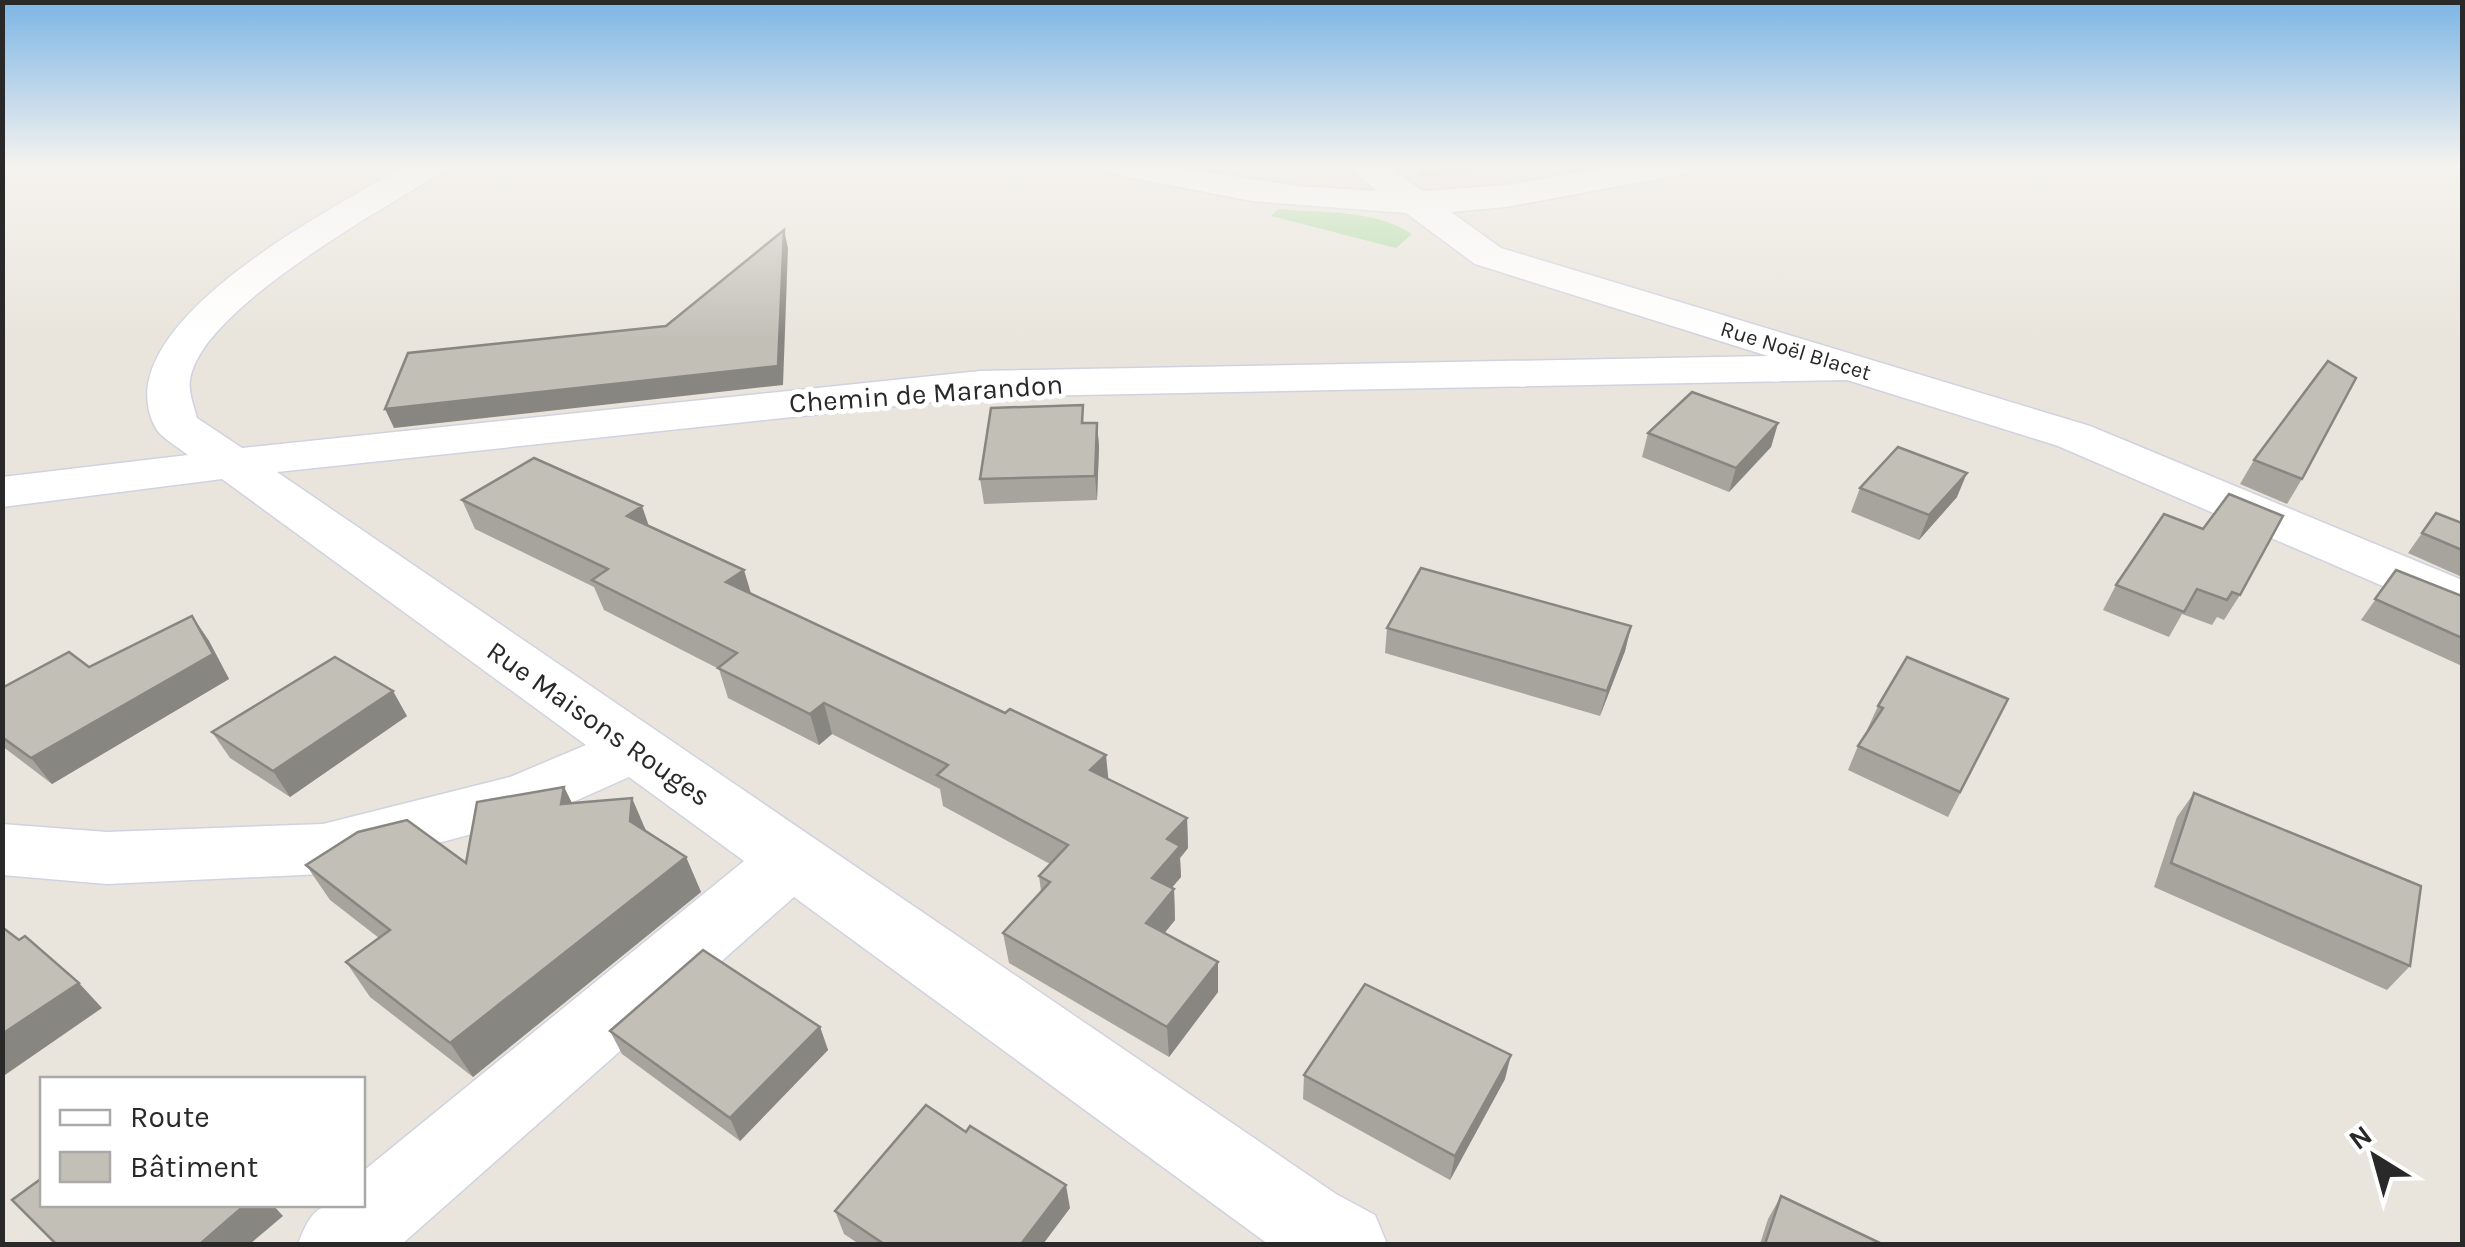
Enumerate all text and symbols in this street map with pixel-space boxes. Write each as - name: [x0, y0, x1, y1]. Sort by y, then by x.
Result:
- street label: Rue Noël Blacet: [1717, 316, 1874, 386]
- street label: Chemin de Marandon: [788, 367, 1064, 420]
- street label: Rue Maisons Rouges: [481, 634, 717, 813]
- legend: [40, 1077, 365, 1207]
- text: Route: [130, 1099, 210, 1135]
- north arrow: [2325, 1107, 2425, 1207]
- text: N: [2342, 1118, 2378, 1157]
- text: Bâtiment: [130, 1149, 258, 1185]

